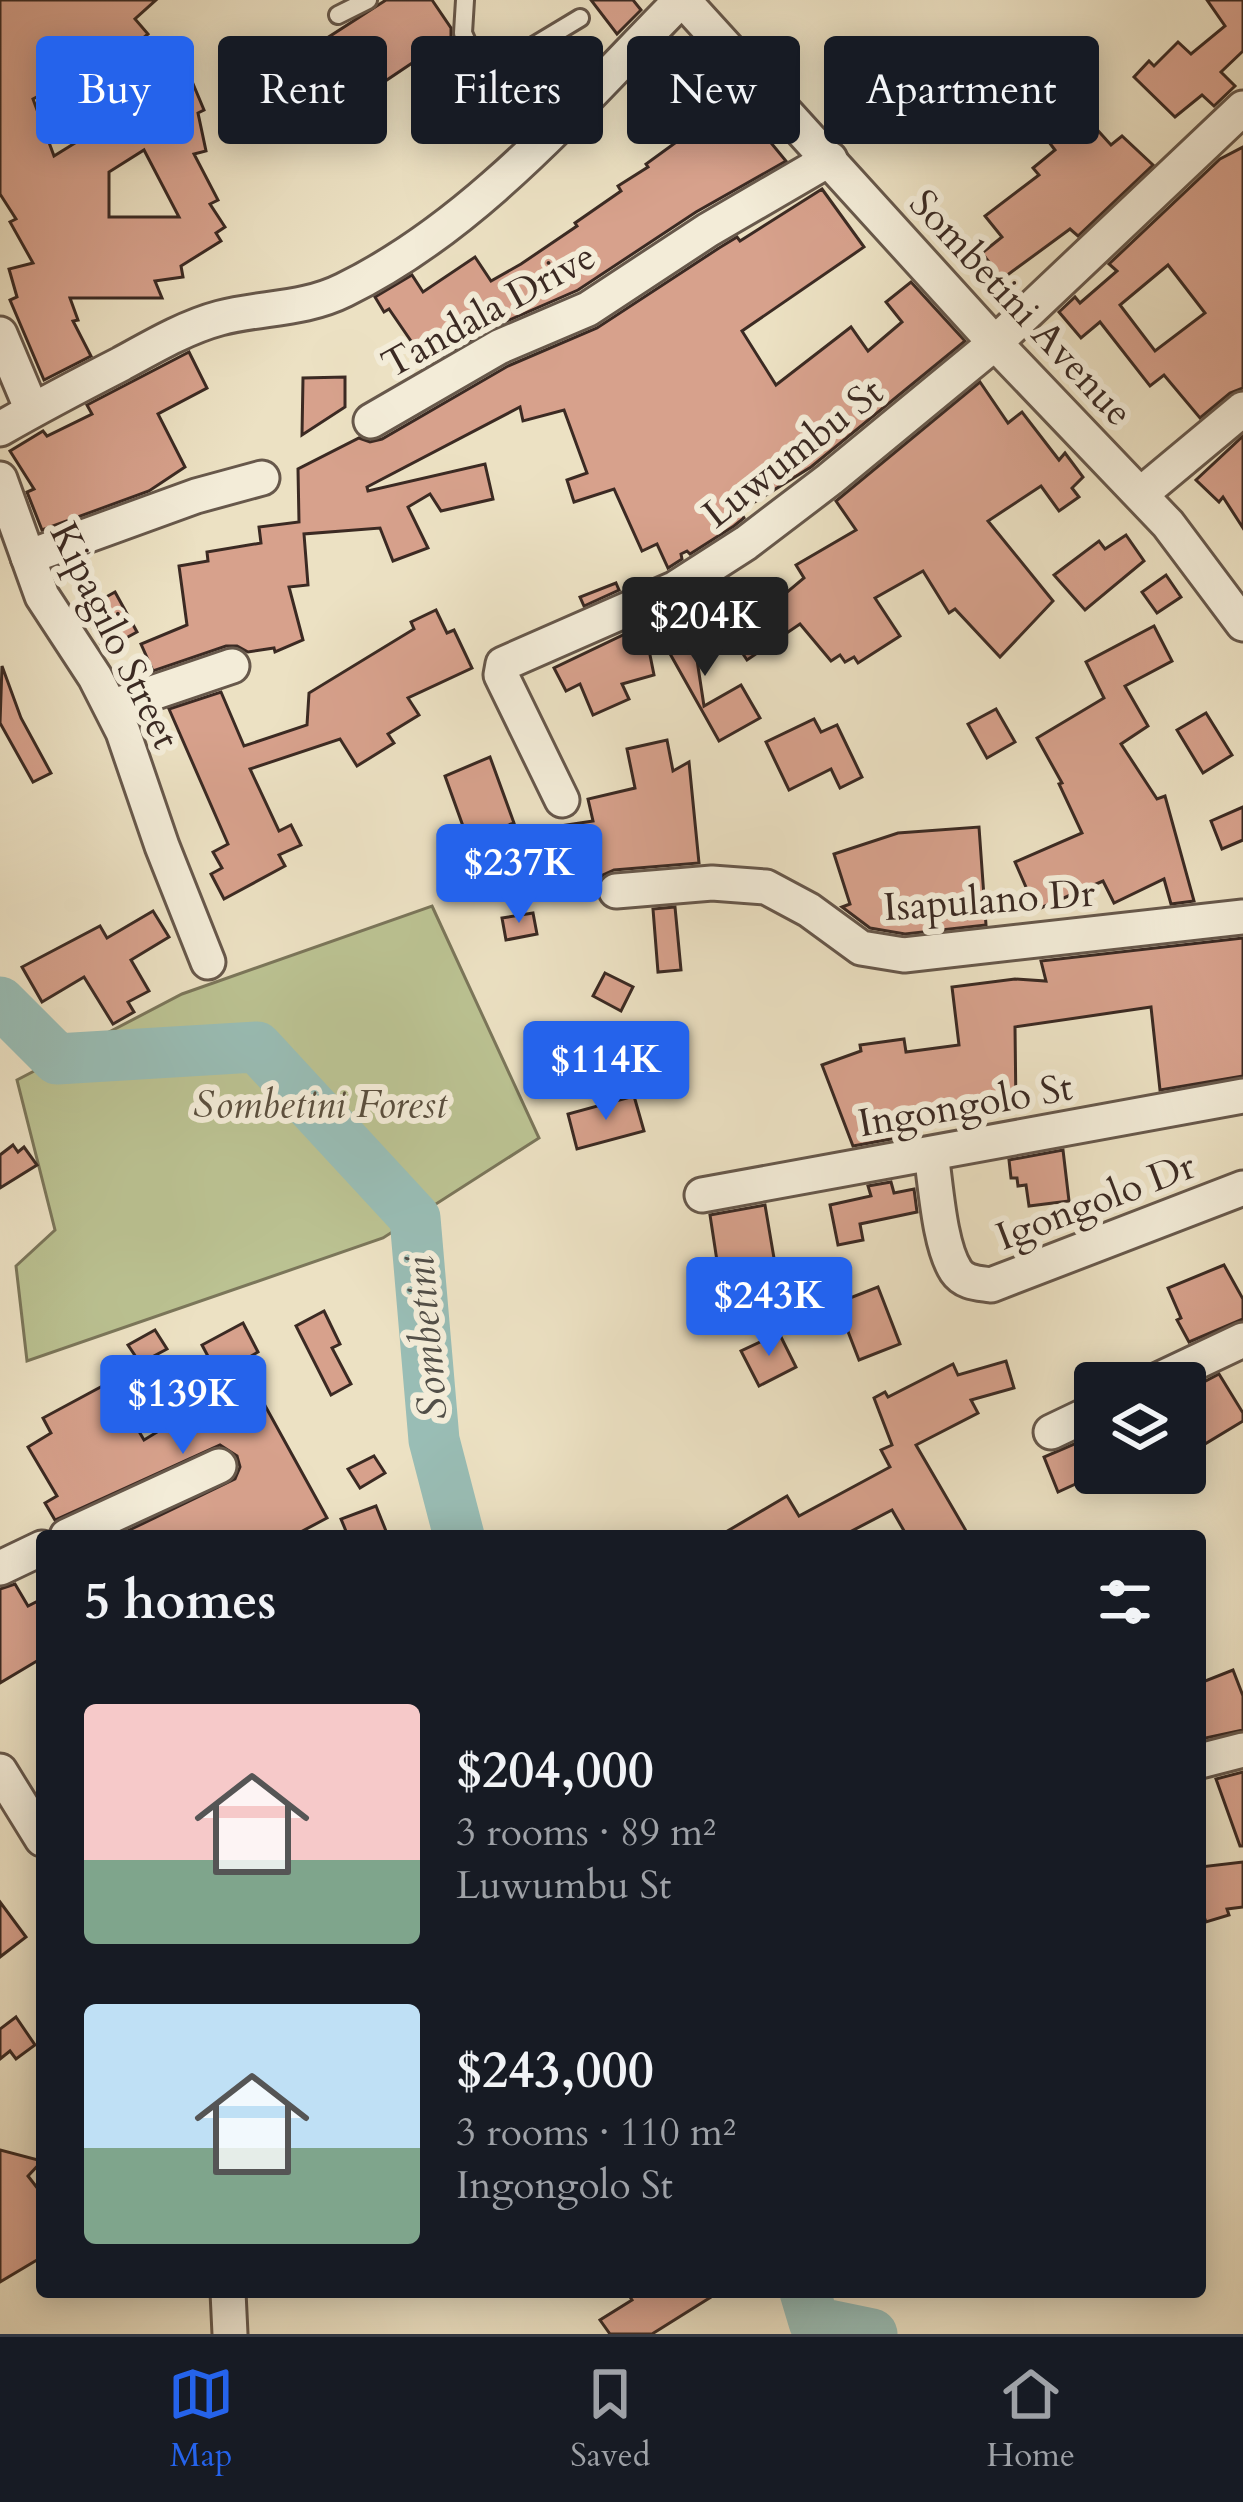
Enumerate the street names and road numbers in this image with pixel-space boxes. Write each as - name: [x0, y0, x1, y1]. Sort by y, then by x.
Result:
- street label: Sombetini Avenue: [897, 178, 1144, 438]
- street label: Tandala Drive: [372, 230, 605, 391]
- street label: Luwumbu St: [692, 366, 894, 540]
- street label: Kipagilo Street: [37, 514, 192, 758]
- street label: Isapulano Dr: [882, 867, 1097, 934]
- street label: Ingongolo St: [854, 1061, 1077, 1150]
- street label: Igongolo Dr: [989, 1139, 1203, 1264]

